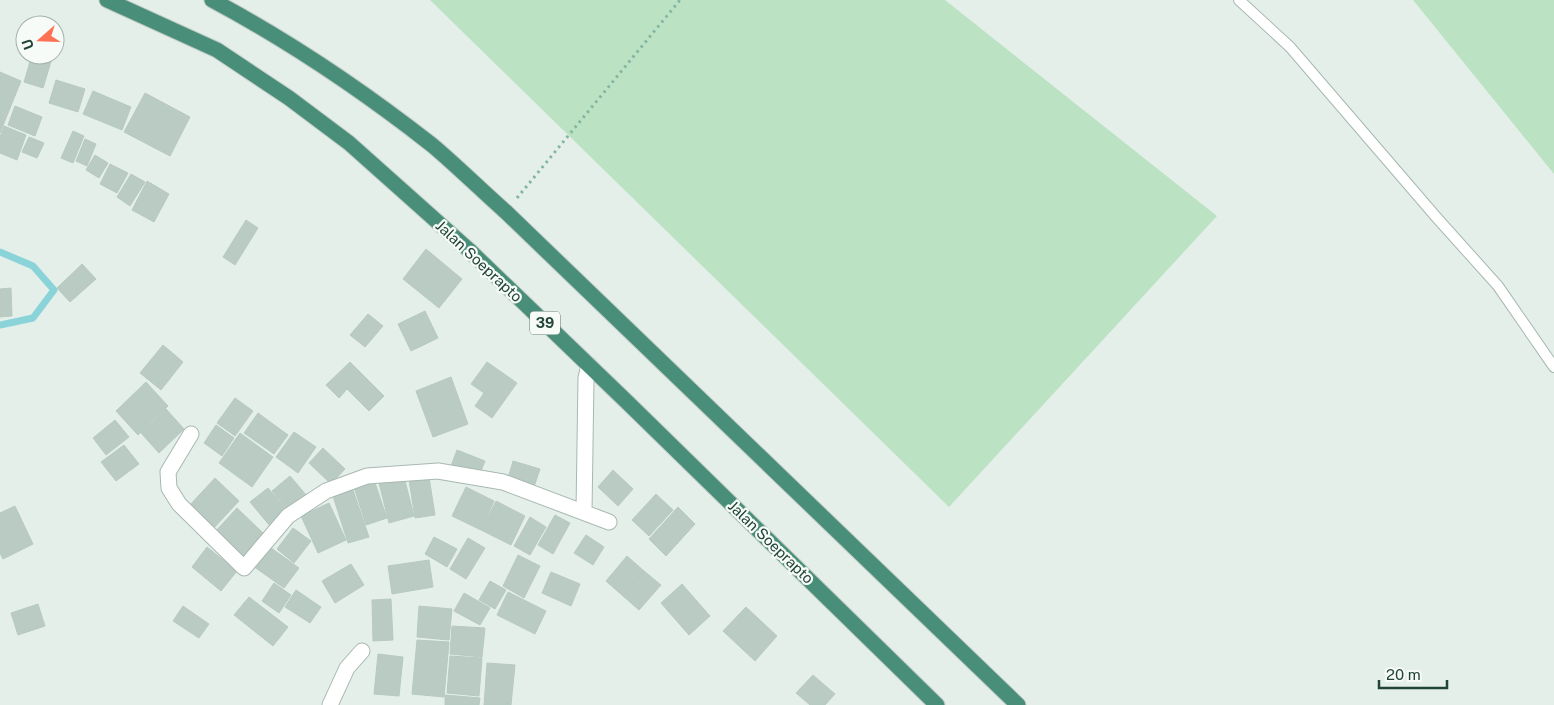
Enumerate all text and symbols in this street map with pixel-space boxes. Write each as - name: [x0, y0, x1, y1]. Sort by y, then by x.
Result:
- north arrow: [15, 15, 65, 65]
- text: U: [19, 37, 37, 52]
- street label: Jalan Soeprapto: [432, 217, 526, 305]
- road number: 39: [530, 312, 560, 334]
- street label: Jalan Soeprapto: [725, 497, 817, 587]
- scale bar: [1379, 658, 1446, 690]
- text: 20 m: [1386, 666, 1421, 683]

